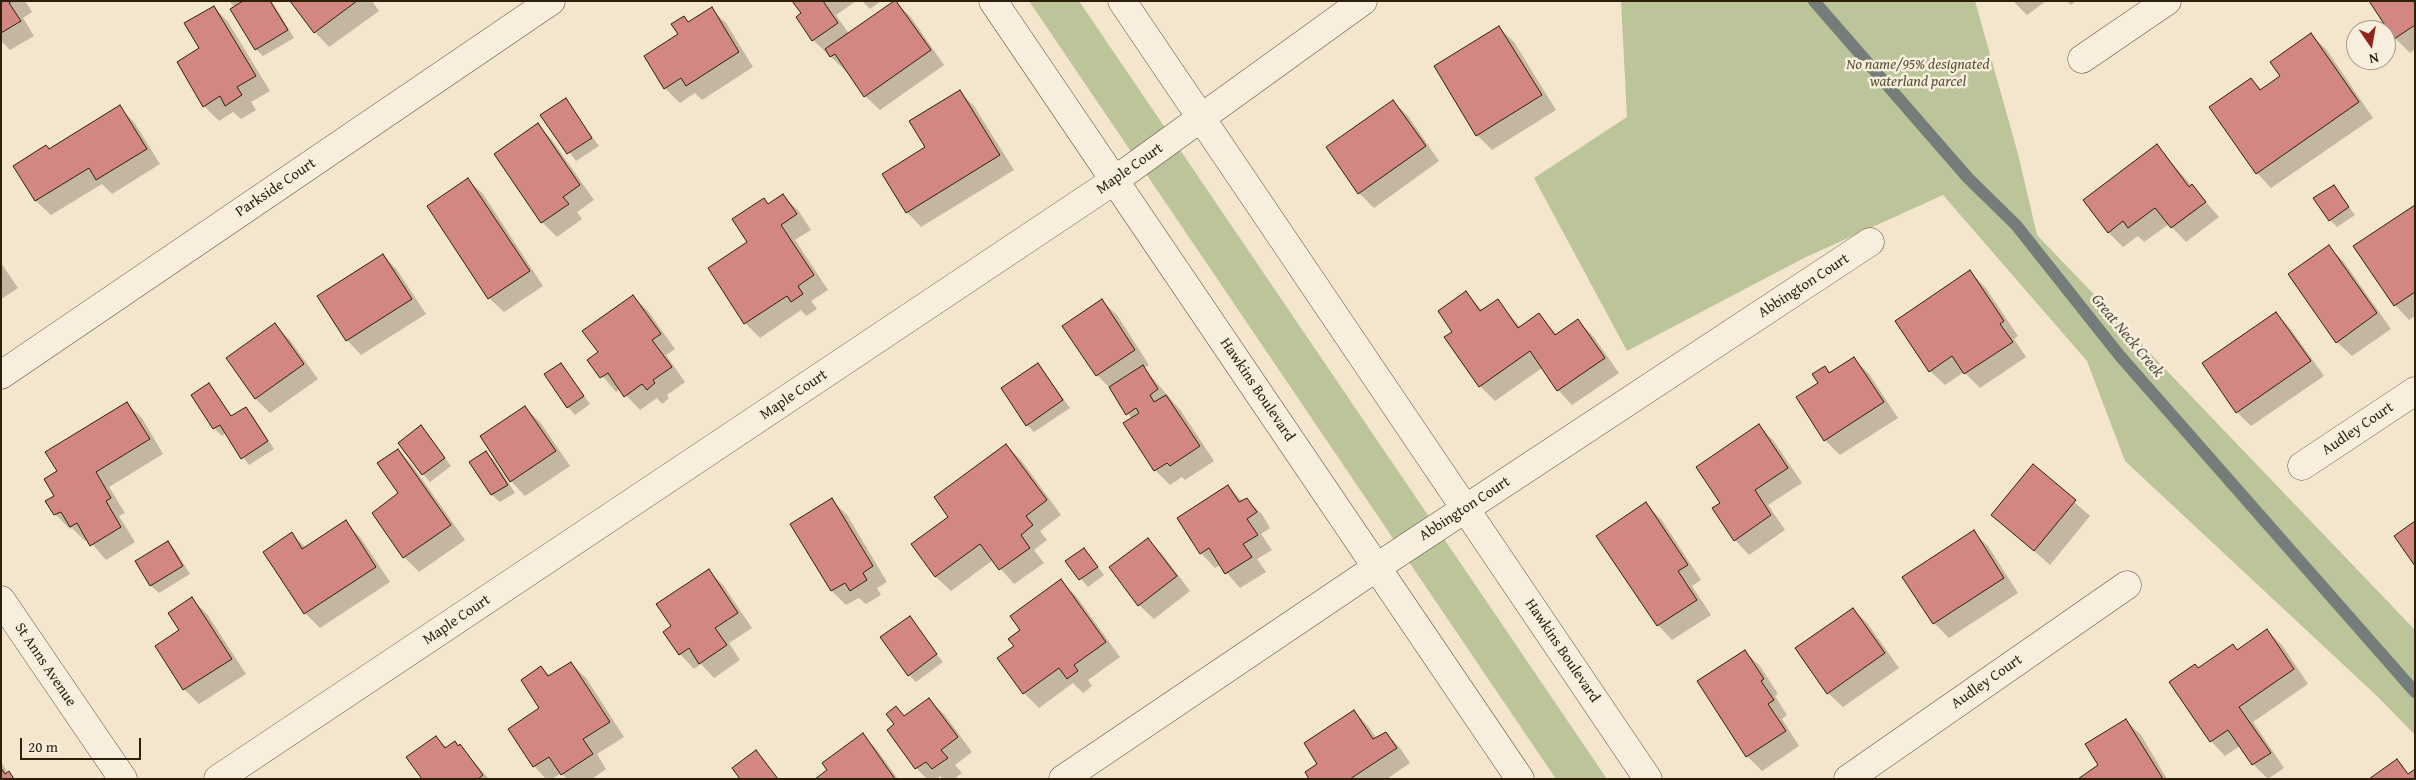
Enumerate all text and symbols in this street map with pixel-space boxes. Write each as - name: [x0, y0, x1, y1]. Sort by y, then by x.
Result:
- north arrow: [2346, 20, 2396, 70]
- text: N: [2367, 48, 2381, 69]
- park label: No name/95% designated waterland parcel: [1846, 56, 1990, 91]
- street label: Maple Court: [1093, 139, 1167, 199]
- street label: Parkside Court: [232, 155, 320, 221]
- street label: Abbington Court: [1755, 250, 1853, 322]
- water label: Great Neck Creek: [2087, 290, 2167, 382]
- street label: Hawkins Boulevard: [1216, 335, 1298, 445]
- street label: Maple Court: [757, 366, 831, 424]
- street label: Audley Court: [2319, 398, 2397, 460]
- street label: Abbington Court: [1416, 473, 1514, 545]
- street label: Maple Court: [420, 591, 494, 649]
- street label: Hawkins Boulevard: [1521, 596, 1603, 706]
- street label: St Anns Avenue: [10, 620, 80, 710]
- street label: Audley Court: [1948, 651, 2026, 713]
- scale bar: [22, 728, 144, 760]
- text: 20 m: [28, 736, 58, 757]

